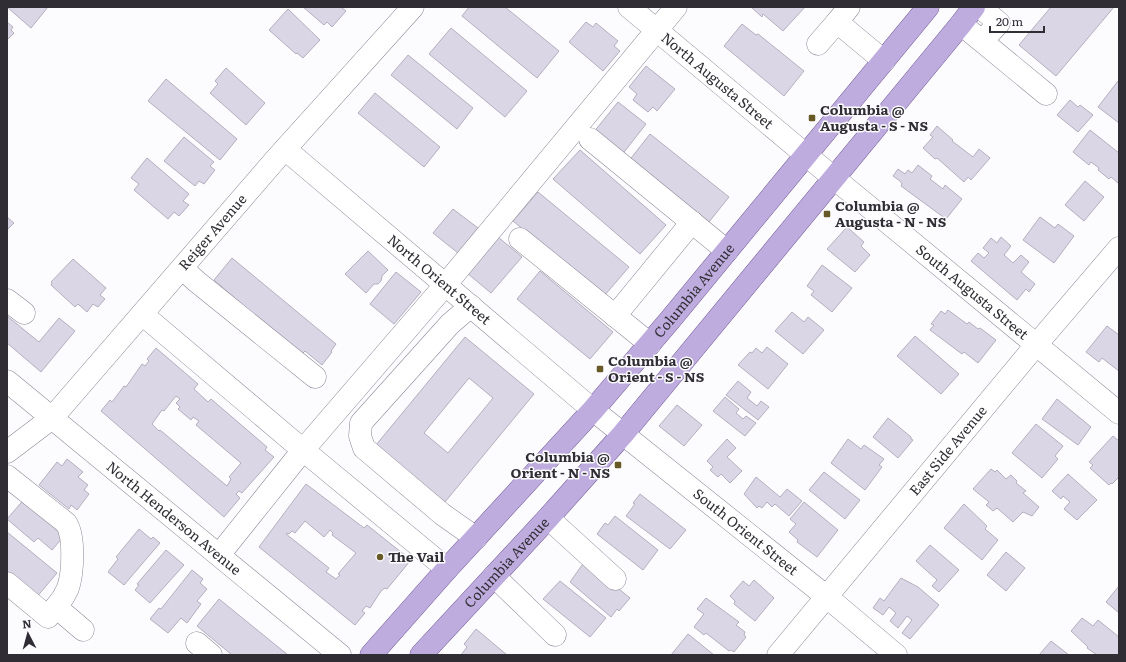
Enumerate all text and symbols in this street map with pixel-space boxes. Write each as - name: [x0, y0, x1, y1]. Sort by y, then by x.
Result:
- scale bar: [990, 8, 1044, 34]
- text: 20 m: [996, 12, 1023, 30]
- street label: North Augusta Street: [657, 27, 779, 133]
- place label: Columbia @ Augusta - S - NS: [820, 99, 929, 135]
- marker: Columbia @ Augusta - S - NS: [807, 113, 817, 123]
- street label: Reiger Avenue: [173, 189, 251, 274]
- place label: Columbia @ Augusta - N - NS: [835, 195, 947, 231]
- marker: Columbia @ Augusta - N - NS: [822, 209, 832, 219]
- street label: North Orient Street: [384, 229, 496, 329]
- street label: Columbia Avenue: [648, 239, 738, 342]
- street label: South Augusta Street: [912, 239, 1033, 344]
- place label: Columbia @ Orient - S - NS: [608, 350, 705, 386]
- marker: Columbia @ Orient - S - NS: [595, 364, 605, 374]
- street label: East Side Avenue: [904, 401, 991, 499]
- place label: Columbia @ Orient - N - NS: [511, 446, 610, 482]
- street label: North Henderson Avenue: [103, 456, 246, 579]
- marker: Columbia @ Orient - N - NS: [613, 460, 623, 470]
- street label: South Orient Street: [689, 483, 803, 580]
- street label: Columbia Avenue: [459, 512, 553, 612]
- place label: The Vail: [388, 546, 444, 566]
- marker: The Vail: [375, 552, 385, 562]
- north arrow: [8, 614, 48, 654]
- text: N: [21, 615, 32, 631]

